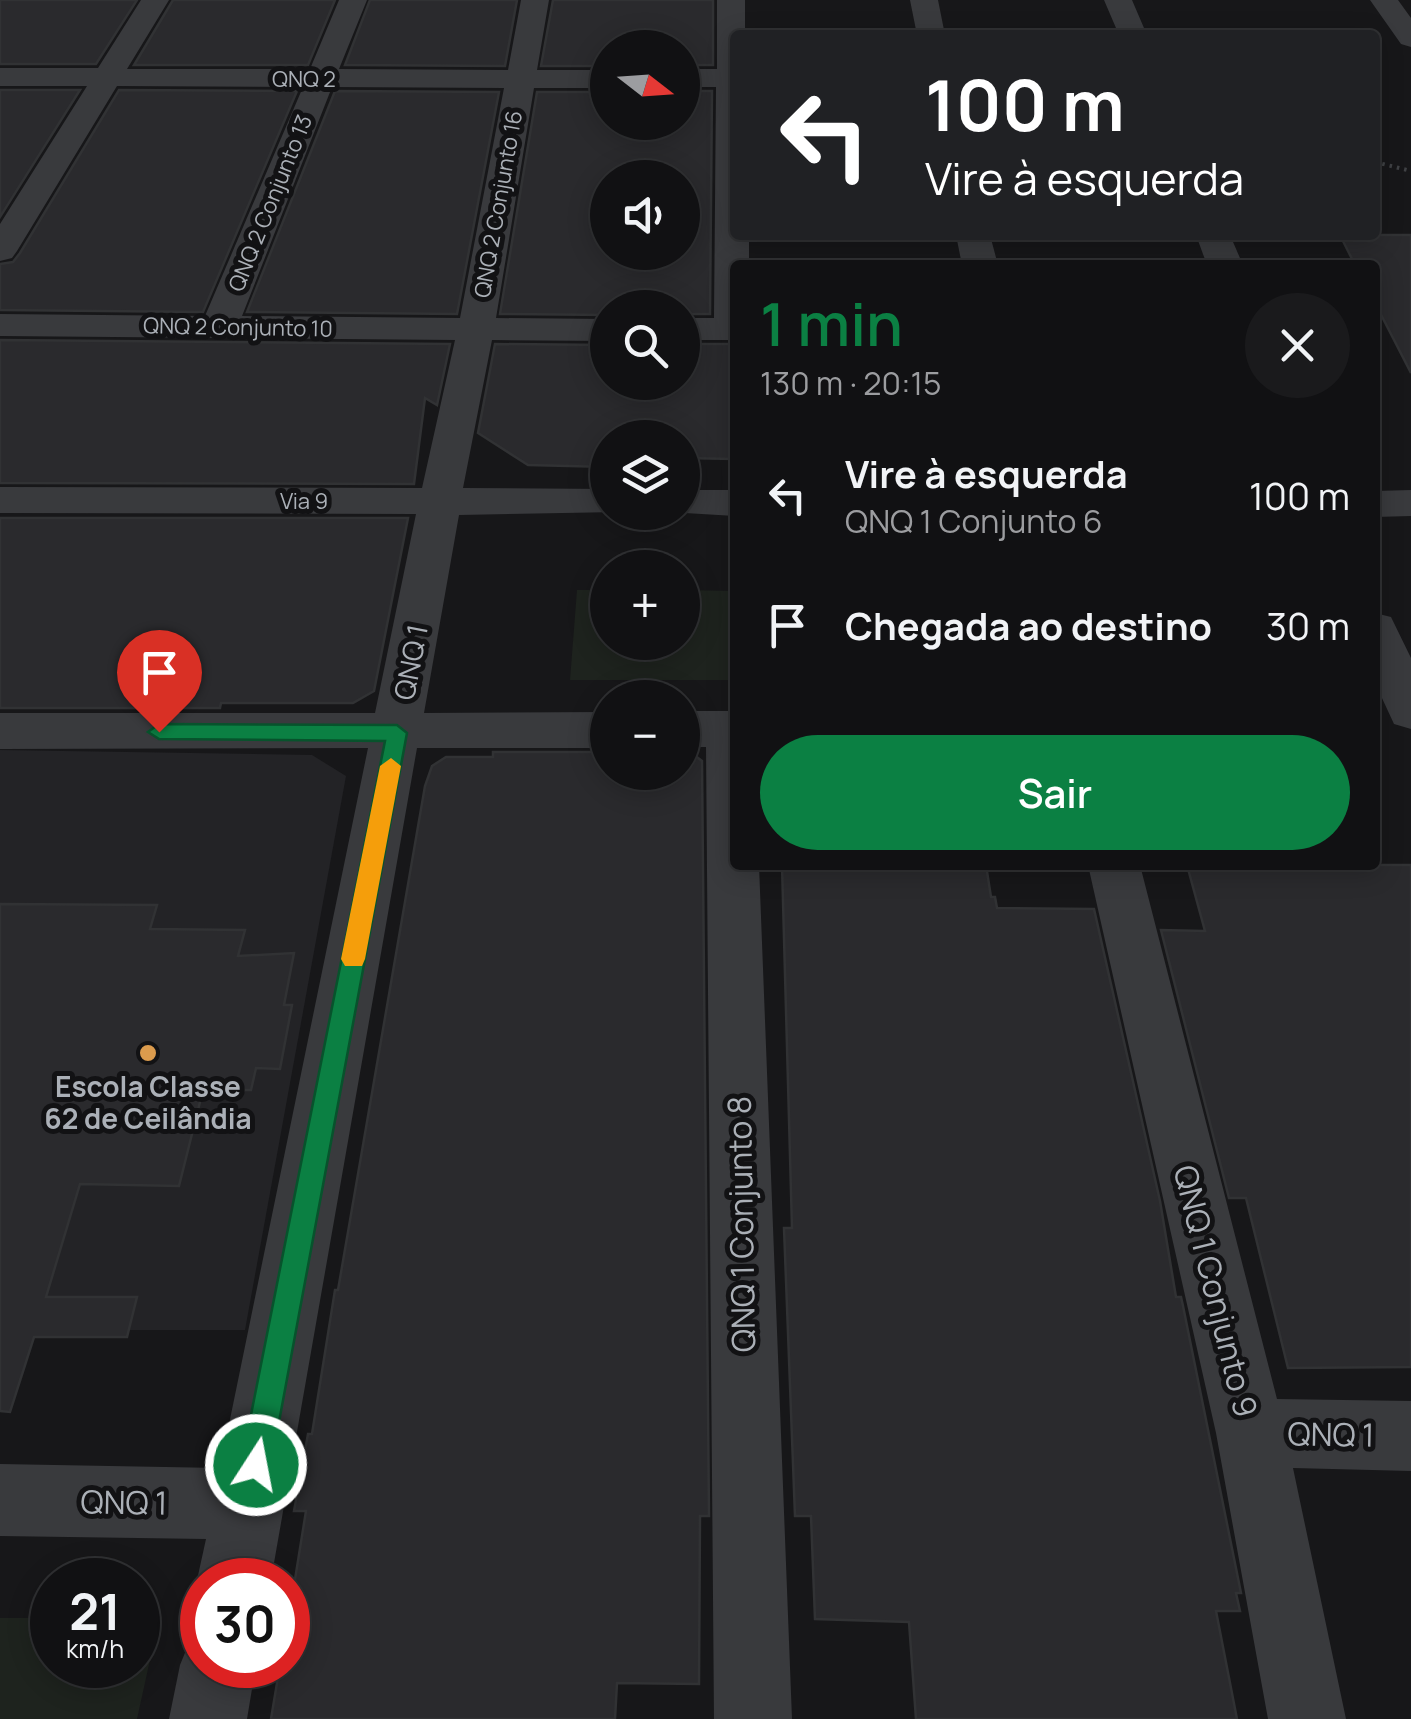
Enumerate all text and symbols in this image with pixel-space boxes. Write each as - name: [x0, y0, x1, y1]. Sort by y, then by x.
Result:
- north arrow: [590, 30, 700, 140]
- map controls: [590, 30, 700, 790]
- text: 100 m: [925, 56, 1125, 152]
- street label: QNQ 2: [272, 64, 336, 94]
- icon: left: [760, 70, 890, 200]
- street label: QNQ 2 Conjunto 16: [467, 108, 529, 300]
- street label: QNQ 2 Conjunto 13: [221, 110, 319, 296]
- text: Vire à esquerda: [925, 147, 1244, 209]
- button: sound: [590, 160, 700, 270]
- text: 1 min: [760, 282, 903, 364]
- button: search: [590, 290, 700, 400]
- button: close: [1245, 293, 1350, 398]
- street label: QNQ 2 Conjunto 10: [143, 310, 333, 344]
- text: 130 m · 20:15: [760, 361, 942, 405]
- button: layers: [590, 420, 700, 530]
- text: Vire à esquerda: [845, 447, 1128, 499]
- icon: left: [760, 468, 815, 523]
- text: 100 m: [1249, 469, 1350, 521]
- street label: Via 9: [280, 486, 328, 516]
- text: QNQ 1 Conjunto 6: [845, 499, 1103, 543]
- button: +: [590, 550, 700, 660]
- icon: arrive: [760, 598, 815, 653]
- text: Chegada ao destino: [845, 599, 1212, 651]
- text: 30 m: [1266, 599, 1350, 651]
- street label: QNQ 1: [384, 621, 436, 703]
- pin: [117, 630, 202, 733]
- icon: arrive: [132, 645, 187, 700]
- button: −: [590, 680, 700, 790]
- button: Sair: [760, 735, 1350, 850]
- marker: Escola Classe 62 de Ceilândia: [137, 1042, 159, 1064]
- place label: Escola Classe 62 de Ceilândia: [44, 1067, 252, 1137]
- street label: QNQ 1 Conjunto 8: [717, 1095, 765, 1353]
- street label: QNQ 1 Conjunto 9: [1163, 1161, 1269, 1421]
- street label: QNQ 1: [1287, 1411, 1375, 1457]
- position arrow: [204, 1413, 308, 1517]
- street label: QNQ 1: [80, 1479, 168, 1525]
- speed limit sign: 30: [180, 1558, 310, 1688]
- text: 21: [69, 1577, 121, 1645]
- text: km/h: [66, 1631, 124, 1666]

